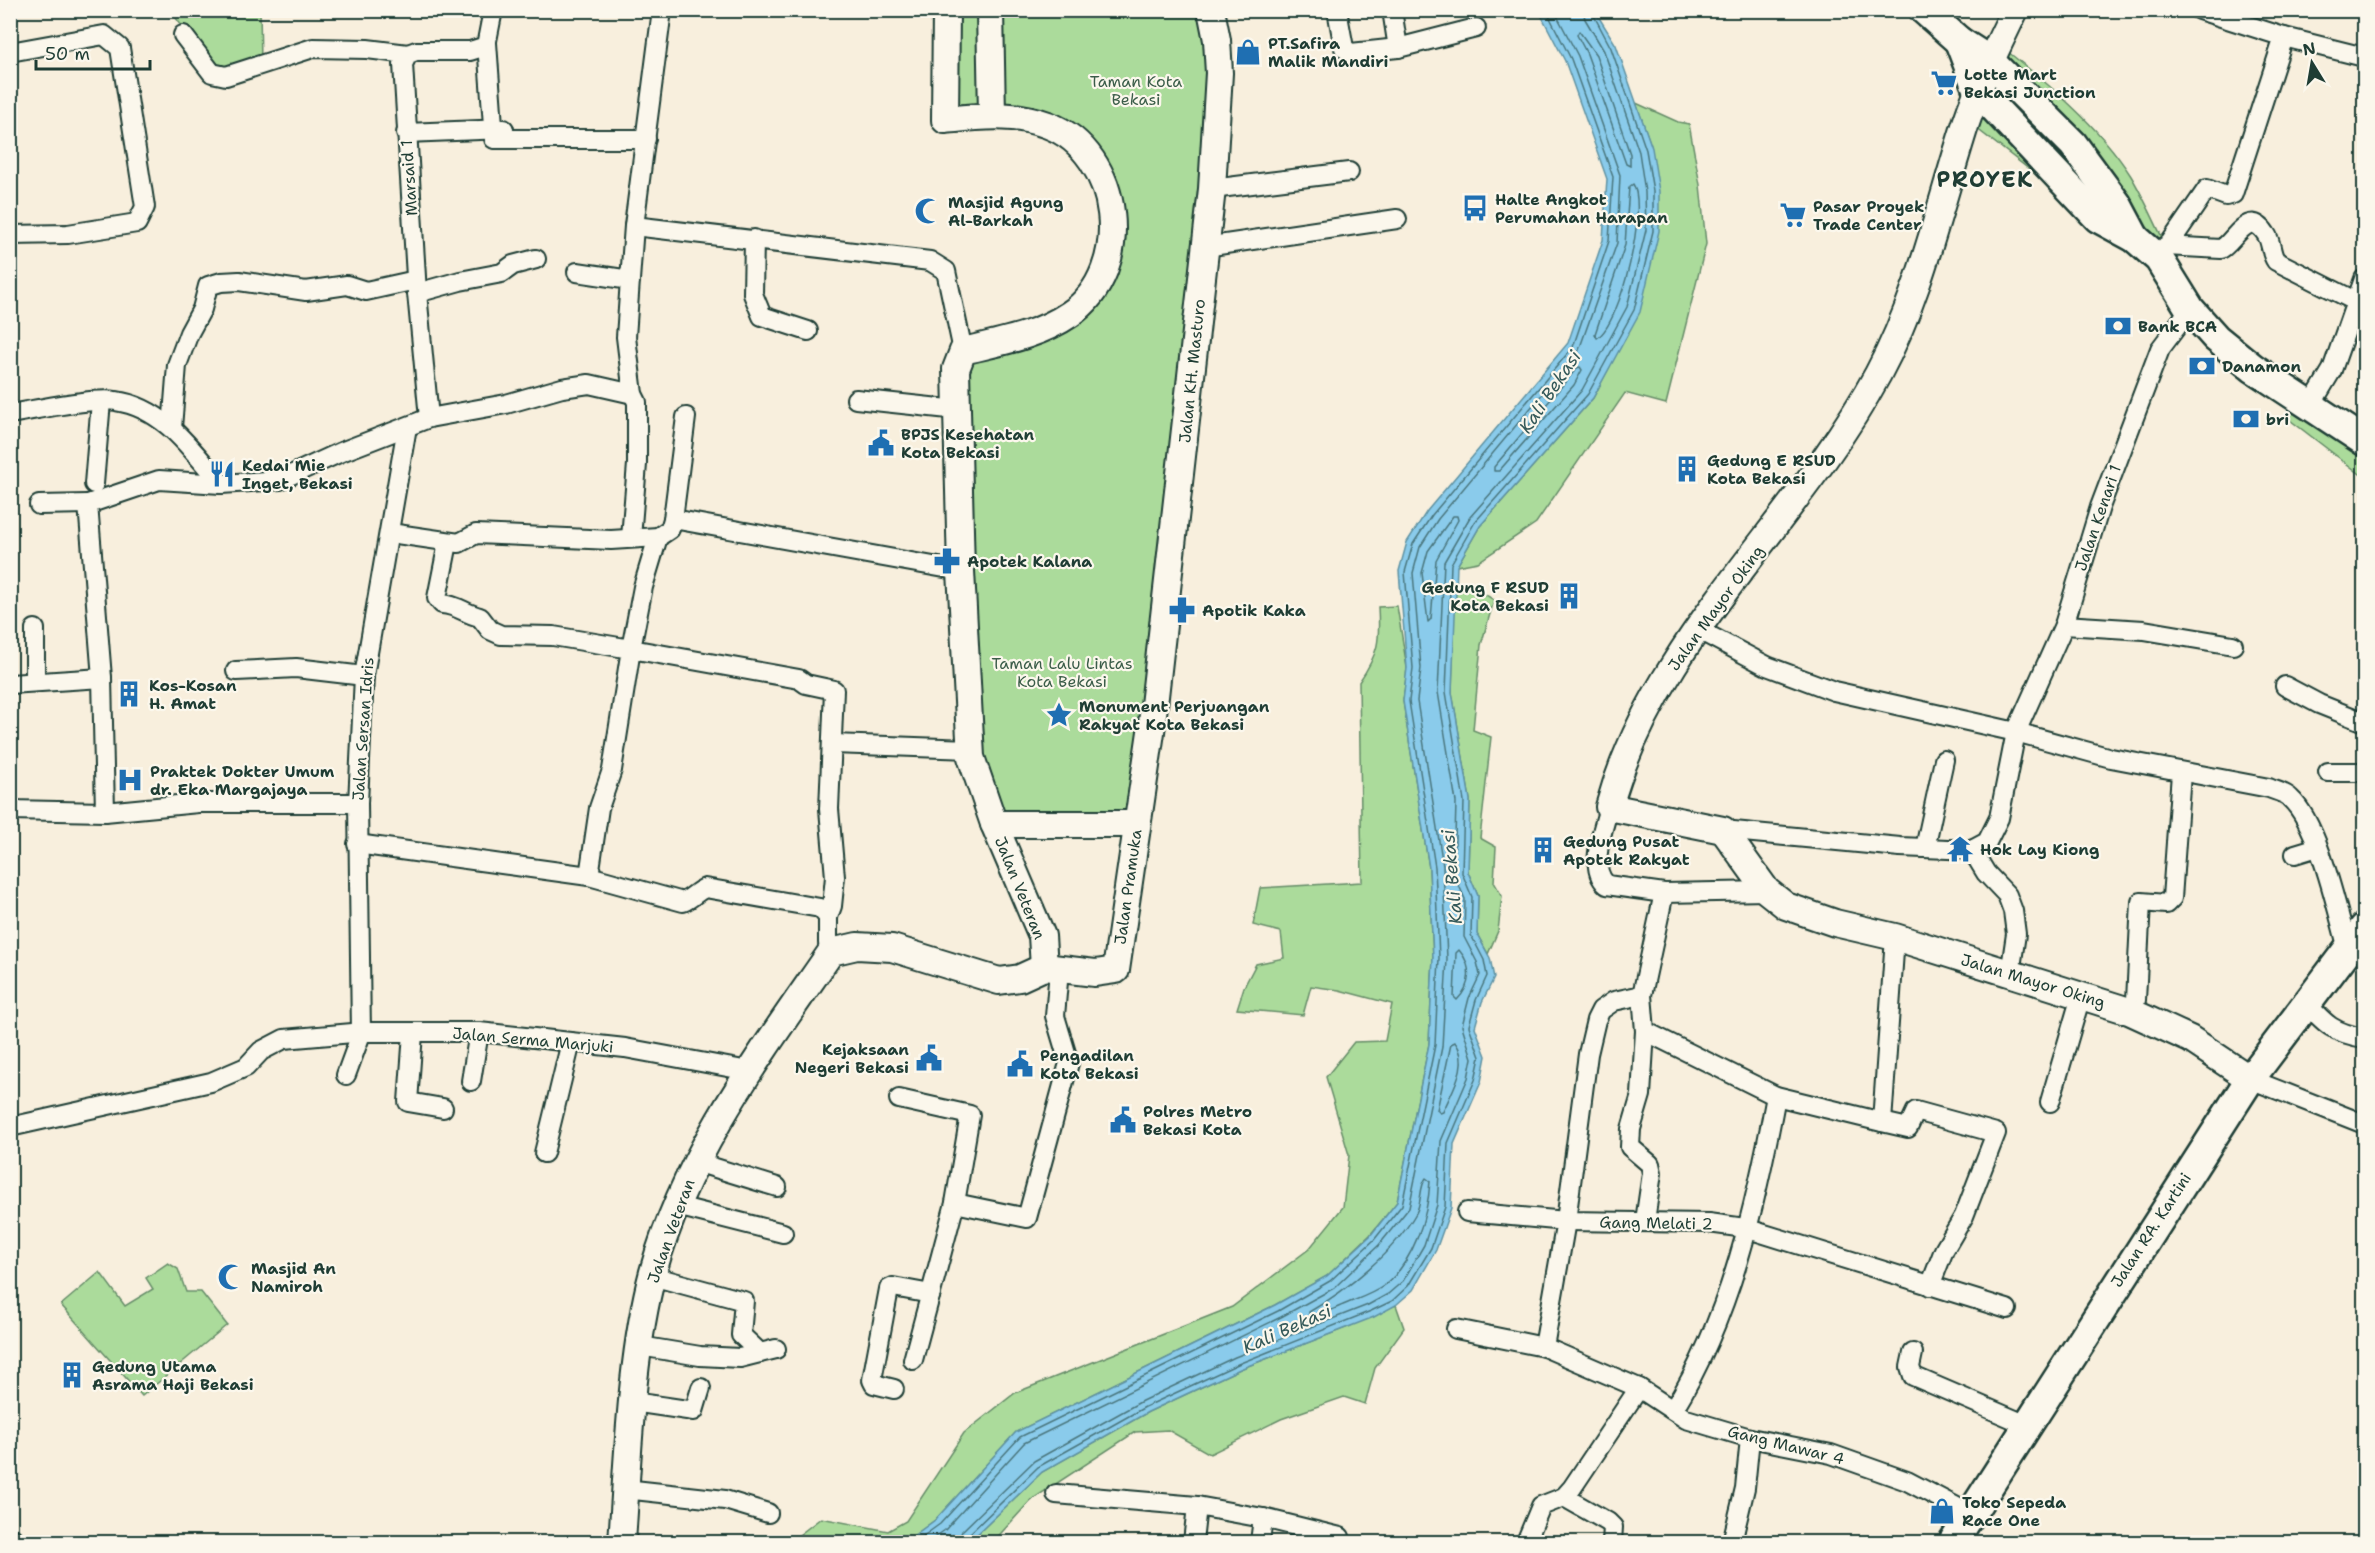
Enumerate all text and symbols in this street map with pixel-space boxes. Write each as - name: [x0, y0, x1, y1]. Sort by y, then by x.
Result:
- scale bar: [36, 33, 150, 71]
- place label: PT.Safira Malik Mandiri: [1268, 33, 1389, 72]
- north arrow: [2282, 33, 2342, 93]
- shop icon: PT.Safira Malik Mandiri: [1233, 37, 1263, 67]
- text: N: [2301, 37, 2317, 60]
- text: 50 m: [45, 42, 90, 66]
- place label: Lotte Mart Bekasi Junction: [1964, 64, 2096, 103]
- supermarket icon: Lotte Mart Bekasi Junction: [1929, 68, 1959, 98]
- park label: Taman Kota Bekasi: [1090, 71, 1182, 110]
- street label: Marsaid 1: [396, 139, 422, 217]
- district label: PROYEK: [1937, 165, 2033, 194]
- place label: Halte Angkot Perumahan Harapan: [1495, 189, 1668, 228]
- place label: Masjid Agung Al-Barkah: [948, 192, 1063, 231]
- bus stop icon: Halte Angkot Perumahan Harapan: [1460, 193, 1490, 223]
- mosque icon: Masjid Agung Al-Barkah: [913, 196, 943, 226]
- place label: Pasar Proyek Trade Center: [1813, 196, 1925, 235]
- supermarket icon: Pasar Proyek Trade Center: [1778, 200, 1808, 230]
- street label: Jalan KH. Masturo: [1174, 298, 1210, 444]
- bank icon: Bank BCA: [2103, 311, 2133, 341]
- place label: Bank BCA: [2138, 316, 2217, 337]
- water label: Kali Bekasi: [1514, 345, 1587, 438]
- bank icon: Danamon: [2187, 351, 2217, 381]
- place label: Danamon: [2222, 356, 2301, 377]
- bank icon: bri: [2231, 404, 2261, 434]
- place label: bri: [2266, 409, 2289, 430]
- place label: BPJS Kesehatan Kota Bekasi: [901, 424, 1034, 463]
- public building icon: BPJS Kesehatan Kota Bekasi: [866, 428, 896, 458]
- place label: Gedung E RSUD Kota Bekasi: [1707, 450, 1836, 489]
- building icon: Gedung E RSUD Kota Bekasi: [1672, 454, 1702, 484]
- place label: Kedai Mie Inget, Bekasi: [242, 455, 353, 494]
- restaurant icon: Kedai Mie Inget, Bekasi: [207, 459, 237, 489]
- street label: Jalan Kenari 1: [2070, 462, 2126, 574]
- street label: Jalan Mayor Oking: [1663, 541, 1769, 675]
- pharmacy icon: Apotek Kalana: [932, 546, 962, 576]
- place label: Apotek Kalana: [967, 551, 1092, 572]
- place label: Gedung F RSUD Kota Bekasi: [1421, 577, 1549, 616]
- building icon: Gedung F RSUD Kota Bekasi: [1554, 581, 1584, 611]
- pharmacy icon: Apotik Kaka: [1167, 595, 1197, 625]
- place label: Apotik Kaka: [1202, 600, 1306, 621]
- park label: Taman Lalu Lintas Kota Bekasi: [991, 653, 1133, 692]
- street label: Jalan Sersan Idris: [348, 656, 378, 801]
- place label: Kos-Kosan H. Amat: [149, 675, 237, 714]
- building icon: Kos-Kosan H. Amat: [114, 679, 144, 709]
- place label: Monument Perjuangan Rakyat Kota Bekasi: [1079, 696, 1270, 735]
- place icon: Monument Perjuangan Rakyat Kota Bekasi: [1044, 700, 1074, 730]
- place label: Praktek Dokter Umum dr. Eka Margajaya: [150, 761, 335, 800]
- hospital icon: Praktek Dokter Umum dr. Eka Margajaya: [115, 765, 145, 795]
- street label: Jalan Pramuka: [1110, 828, 1146, 946]
- water label: Kali Bekasi: [1436, 828, 1468, 925]
- place label: Gedung Pusat Apotek Rakyat: [1563, 831, 1690, 870]
- street label: Jalan Veteran: [990, 833, 1050, 943]
- temple icon: Hok Lay Kiong: [1945, 834, 1975, 864]
- building icon: Gedung Pusat Apotek Rakyat: [1528, 835, 1558, 865]
- place label: Hok Lay Kiong: [1980, 839, 2099, 860]
- street label: Jalan Mayor Oking: [1958, 949, 2108, 1013]
- street label: Jalan Serma Marjuki: [451, 1022, 615, 1058]
- place label: Kejaksaan Negeri Bekasi: [795, 1039, 909, 1078]
- public building icon: Kejaksaan Negeri Bekasi: [914, 1043, 944, 1073]
- place label: Pengadilan Kota Bekasi: [1040, 1045, 1139, 1084]
- public building icon: Pengadilan Kota Bekasi: [1005, 1049, 1035, 1079]
- place label: Polres Metro Bekasi Kota: [1143, 1101, 1252, 1140]
- public building icon: Polres Metro Bekasi Kota: [1108, 1105, 1138, 1135]
- street label: Jalan RA. Kartini: [2106, 1169, 2196, 1291]
- street label: Jalan Veteran: [642, 1176, 700, 1286]
- street label: Gang Melati 2: [1599, 1212, 1713, 1234]
- place label: Masjid An Namiroh: [251, 1258, 336, 1297]
- mosque icon: Masjid An Namiroh: [216, 1262, 246, 1292]
- water label: Kali Bekasi: [1239, 1298, 1336, 1359]
- place label: Gedung Utama Asrama Haji Bekasi: [92, 1356, 254, 1395]
- building icon: Gedung Utama Asrama Haji Bekasi: [57, 1360, 87, 1390]
- street label: Gang Mawar 4: [1726, 1420, 1846, 1470]
- place label: Toko Sepeda Race One: [1962, 1492, 2066, 1531]
- shop icon: Toko Sepeda Race One: [1927, 1496, 1957, 1526]

